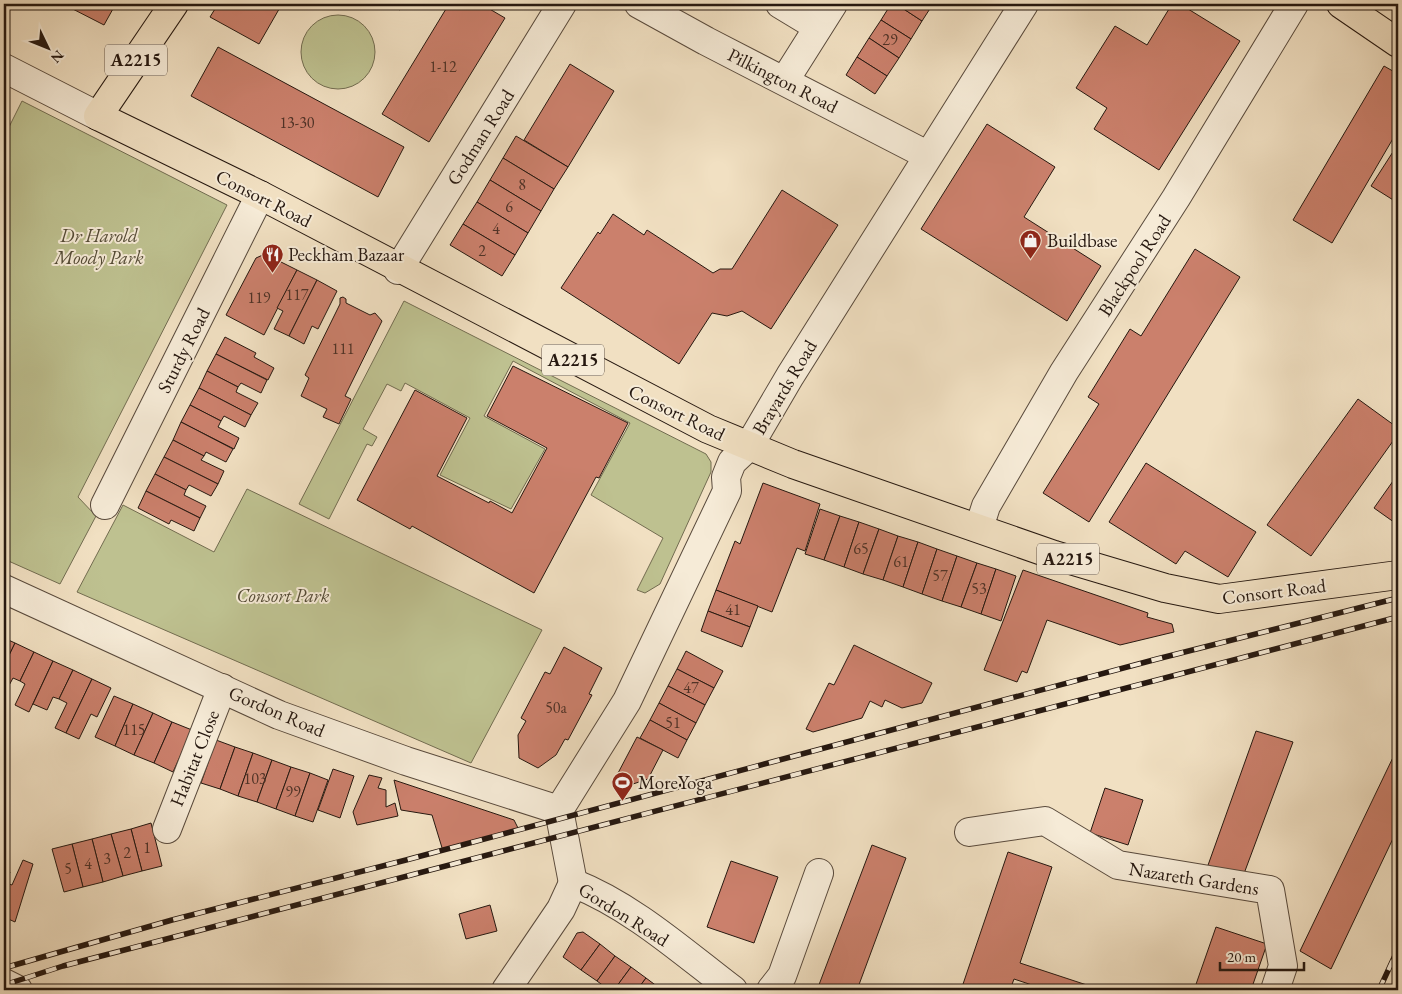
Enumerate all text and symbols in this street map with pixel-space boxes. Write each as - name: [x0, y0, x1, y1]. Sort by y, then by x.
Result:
- north arrow: [22, 22, 72, 72]
- house number: 29: [882, 29, 898, 50]
- street label: Pilkington Road: [723, 42, 842, 119]
- road number: A2215: [105, 44, 167, 76]
- text: N: [47, 47, 68, 68]
- house number: 1-12: [429, 56, 457, 77]
- street label: Godman Road: [441, 84, 520, 190]
- house number: 13-30: [279, 112, 315, 133]
- street label: Consort Road: [212, 164, 316, 233]
- house number: 8: [518, 174, 526, 195]
- house number: 6: [505, 196, 513, 217]
- street label: Blackpool Road: [1092, 209, 1177, 321]
- house number: 4: [492, 218, 500, 239]
- park label: Dr Harold Moody Park: [53, 223, 144, 270]
- shop icon: Buildbase: [1019, 228, 1043, 259]
- place label: Buildbase: [1047, 228, 1118, 253]
- house number: 2: [478, 240, 486, 261]
- restaurant icon: Peckham Bazaar: [260, 242, 284, 273]
- place label: Peckham Bazaar: [288, 242, 405, 267]
- house number: 117: [285, 284, 309, 305]
- house number: 119: [247, 287, 271, 308]
- street label: Sturdy Road: [151, 303, 216, 397]
- street label: Brayards Road: [746, 335, 823, 439]
- house number: 111: [331, 338, 355, 359]
- road number: A2215: [542, 344, 604, 376]
- street label: Consort Road: [624, 378, 729, 447]
- house number: 65: [853, 538, 869, 559]
- road number: A2215: [1037, 544, 1099, 574]
- house number: 61: [893, 551, 909, 572]
- house number: 57: [932, 565, 948, 586]
- street label: Consort Road: [1221, 573, 1328, 610]
- house number: 53: [971, 578, 987, 599]
- park label: Consort Park: [237, 583, 330, 608]
- house number: 41: [725, 599, 741, 620]
- house number: 47: [683, 677, 699, 698]
- street label: Gordon Road: [225, 680, 329, 743]
- house number: 50a: [545, 697, 567, 718]
- street label: Habitat Close: [164, 706, 225, 810]
- house number: 51: [665, 712, 681, 733]
- house number: 115: [122, 719, 146, 740]
- house number: 103: [243, 768, 267, 789]
- sports icon: MoreYoga: [610, 770, 634, 801]
- place label: MoreYoga: [638, 770, 713, 795]
- house number: 99: [285, 781, 301, 802]
- house number: 1: [143, 837, 151, 858]
- house number: 2: [123, 842, 131, 863]
- house number: 3: [103, 848, 111, 869]
- house number: 4: [84, 853, 92, 874]
- street label: Nazareth Gardens: [1127, 856, 1261, 901]
- house number: 5: [64, 858, 72, 879]
- street label: Gordon Road: [574, 877, 674, 952]
- scale bar: [1220, 939, 1303, 971]
- text: 20 m: [1227, 947, 1256, 966]

